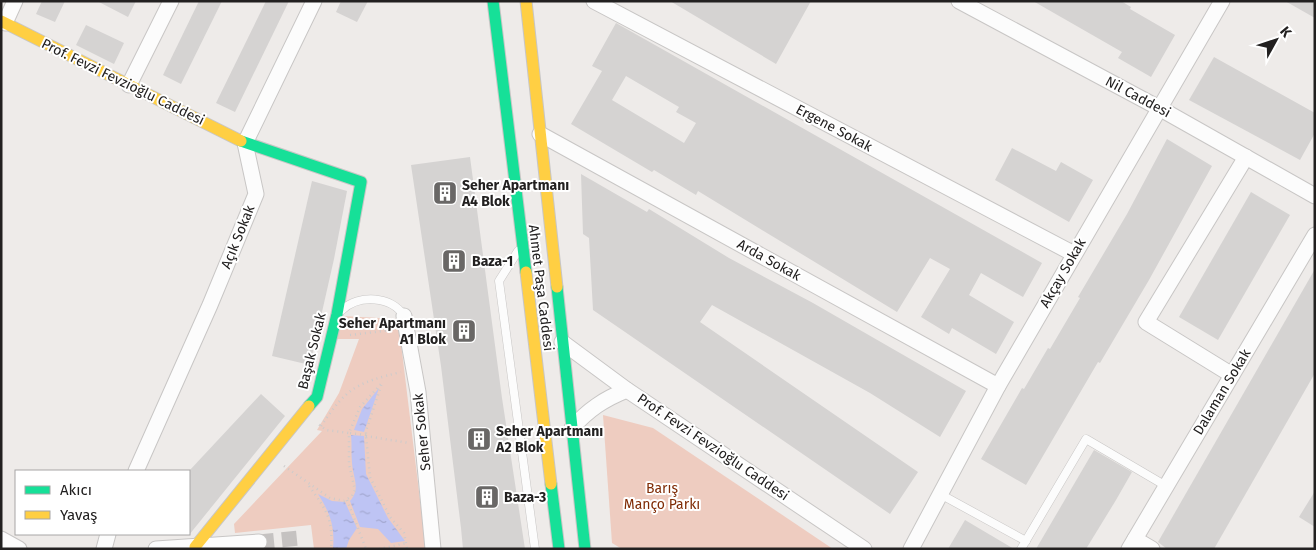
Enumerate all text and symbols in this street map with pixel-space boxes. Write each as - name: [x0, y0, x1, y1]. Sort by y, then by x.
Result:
- north arrow: [1251, 15, 1301, 65]
- text: K: [1276, 23, 1296, 42]
- street label: Prof. Fevzi Fevzioğlu Caddesi: [39, 35, 207, 129]
- street label: Nil Caddesi: [1102, 73, 1174, 121]
- street label: Ergene Sokak: [793, 101, 876, 156]
- place label: Seher Apartmanı A4 Blok: [461, 177, 569, 210]
- building icon: Seher Apartmanı A4 Blok: [432, 180, 458, 206]
- street label: Açık Sokak: [218, 202, 259, 271]
- street label: Ahmet Paşa Caddesi: [525, 224, 557, 352]
- street label: Akçay Sokak: [1036, 235, 1090, 311]
- street label: Arda Sokak: [734, 236, 805, 285]
- building icon: Baza-1: [441, 248, 467, 274]
- place label: Baza-1: [472, 253, 513, 270]
- street label: Başak Sokak: [294, 310, 330, 391]
- place label: Seher Apartmanı A1 Blok: [339, 315, 446, 348]
- building icon: Seher Apartmanı A1 Blok: [451, 318, 477, 344]
- street label: Dalaman Sokak: [1190, 345, 1255, 438]
- street label: Prof. Fevzi Fevzioğlu Caddesi: [634, 390, 792, 504]
- street label: Seher Sokak: [409, 392, 435, 472]
- place label: Seher Apartmanı A2 Blok: [495, 423, 603, 456]
- building icon: Seher Apartmanı A2 Blok: [466, 426, 492, 452]
- legend: [15, 470, 190, 535]
- park label: Barış Manço Parkı: [624, 480, 700, 513]
- text: Akıcı: [60, 481, 92, 499]
- building icon: Baza-3: [474, 484, 500, 510]
- place label: Baza-3: [504, 489, 546, 506]
- text: Yavaş: [60, 506, 97, 524]

